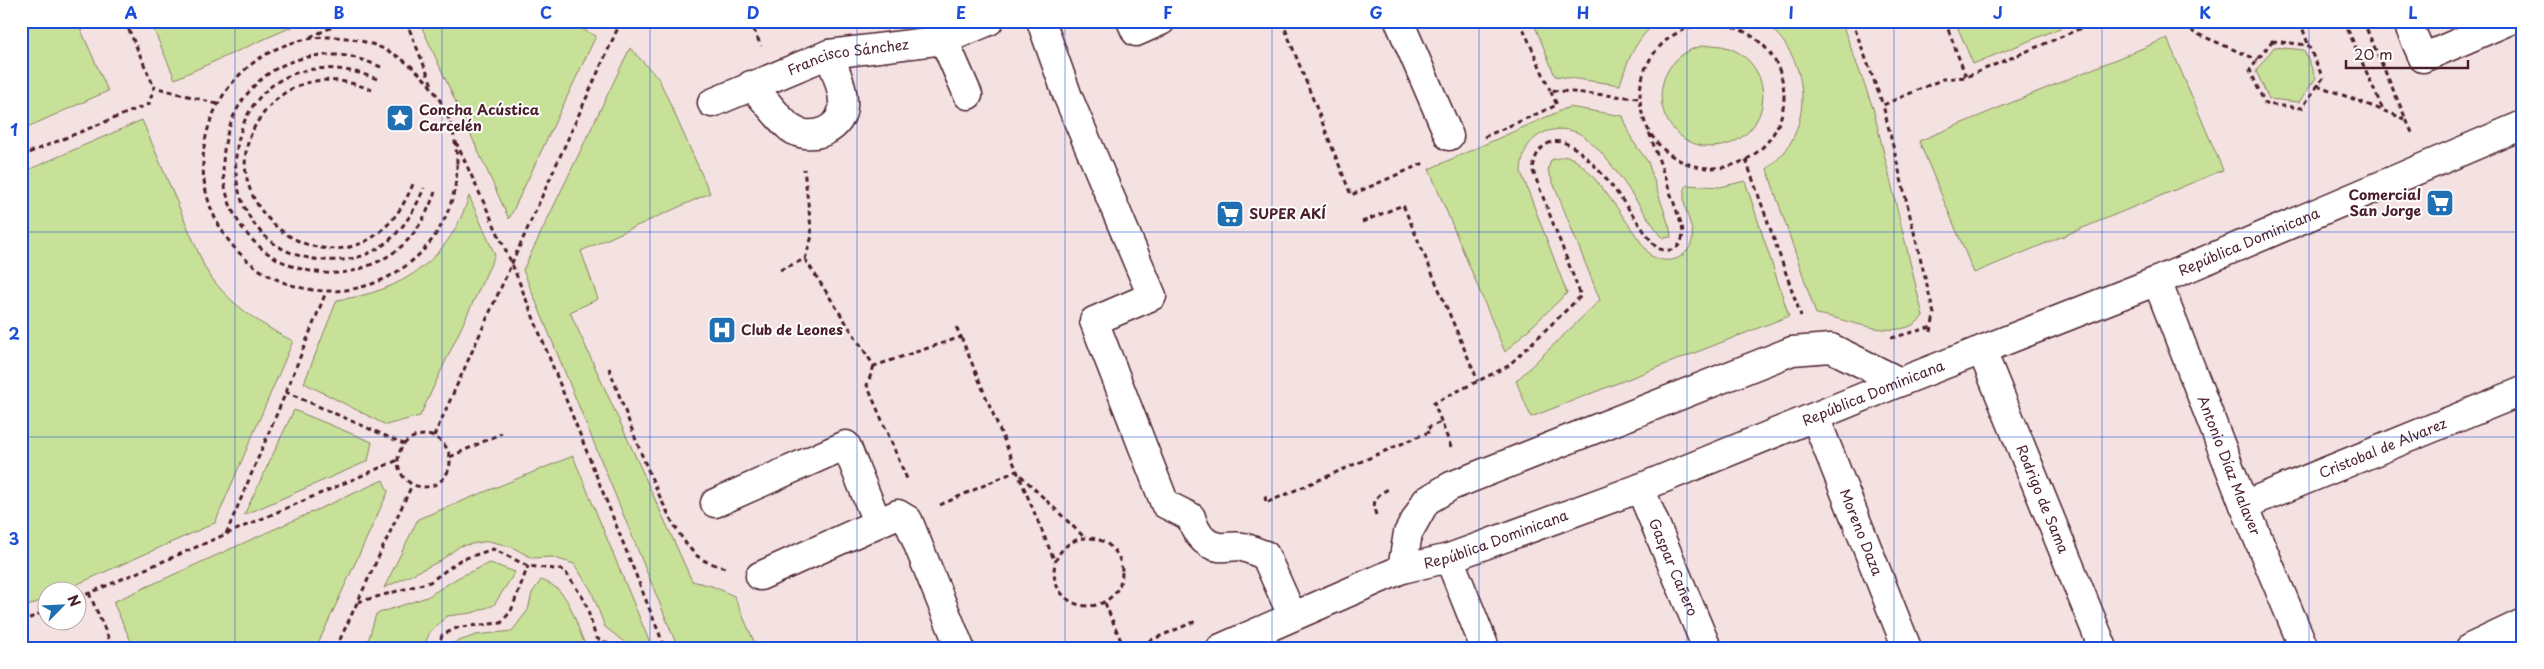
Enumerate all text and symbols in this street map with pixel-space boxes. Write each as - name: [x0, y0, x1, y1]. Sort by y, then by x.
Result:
- text: A: [125, 0, 138, 24]
- text: B: [334, 0, 345, 24]
- text: C: [540, 0, 552, 24]
- text: D: [747, 0, 759, 24]
- text: E: [956, 0, 966, 24]
- text: F: [1163, 0, 1173, 24]
- text: G: [1369, 0, 1383, 24]
- text: H: [1577, 0, 1589, 24]
- text: I: [1788, 0, 1794, 24]
- text: J: [1993, 0, 2003, 24]
- text: K: [2199, 0, 2211, 24]
- text: L: [2408, 0, 2418, 24]
- street label: Francisco Sánchez: [784, 33, 910, 80]
- scale bar: [2346, 38, 2469, 70]
- text: 20 m: [2354, 42, 2393, 65]
- place label: Concha Acústica Carcelén: [419, 99, 540, 136]
- place icon: Concha Acústica Carcelén: [385, 103, 415, 133]
- text: 1: [10, 117, 18, 141]
- place label: Comercial San Jorge: [2349, 184, 2421, 221]
- supermarket icon: Comercial San Jorge: [2425, 188, 2455, 218]
- supermarket icon: SUPER AKÍ: [1215, 199, 1245, 229]
- street label: República Dominicana: [2175, 202, 2323, 281]
- place label: SUPER AKÍ: [1249, 203, 1327, 224]
- hospital icon: Club de Leones: [707, 315, 737, 345]
- place label: Club de Leones: [741, 319, 843, 340]
- text: 2: [8, 321, 20, 345]
- street label: República Dominicana: [1799, 355, 1947, 431]
- street label: Antonio Díaz Malaver: [2192, 392, 2267, 539]
- street label: Cristobal de Alvarez: [2316, 412, 2450, 483]
- street label: Rodrigo de Sama: [2011, 442, 2074, 557]
- street label: Moreno Daza: [1835, 486, 1888, 579]
- street label: República Dominicana: [1422, 504, 1571, 574]
- street label: Gaspar Cañero: [1644, 515, 1704, 619]
- text: 3: [9, 526, 19, 550]
- north arrow: [38, 582, 88, 632]
- text: N: [62, 591, 86, 610]

